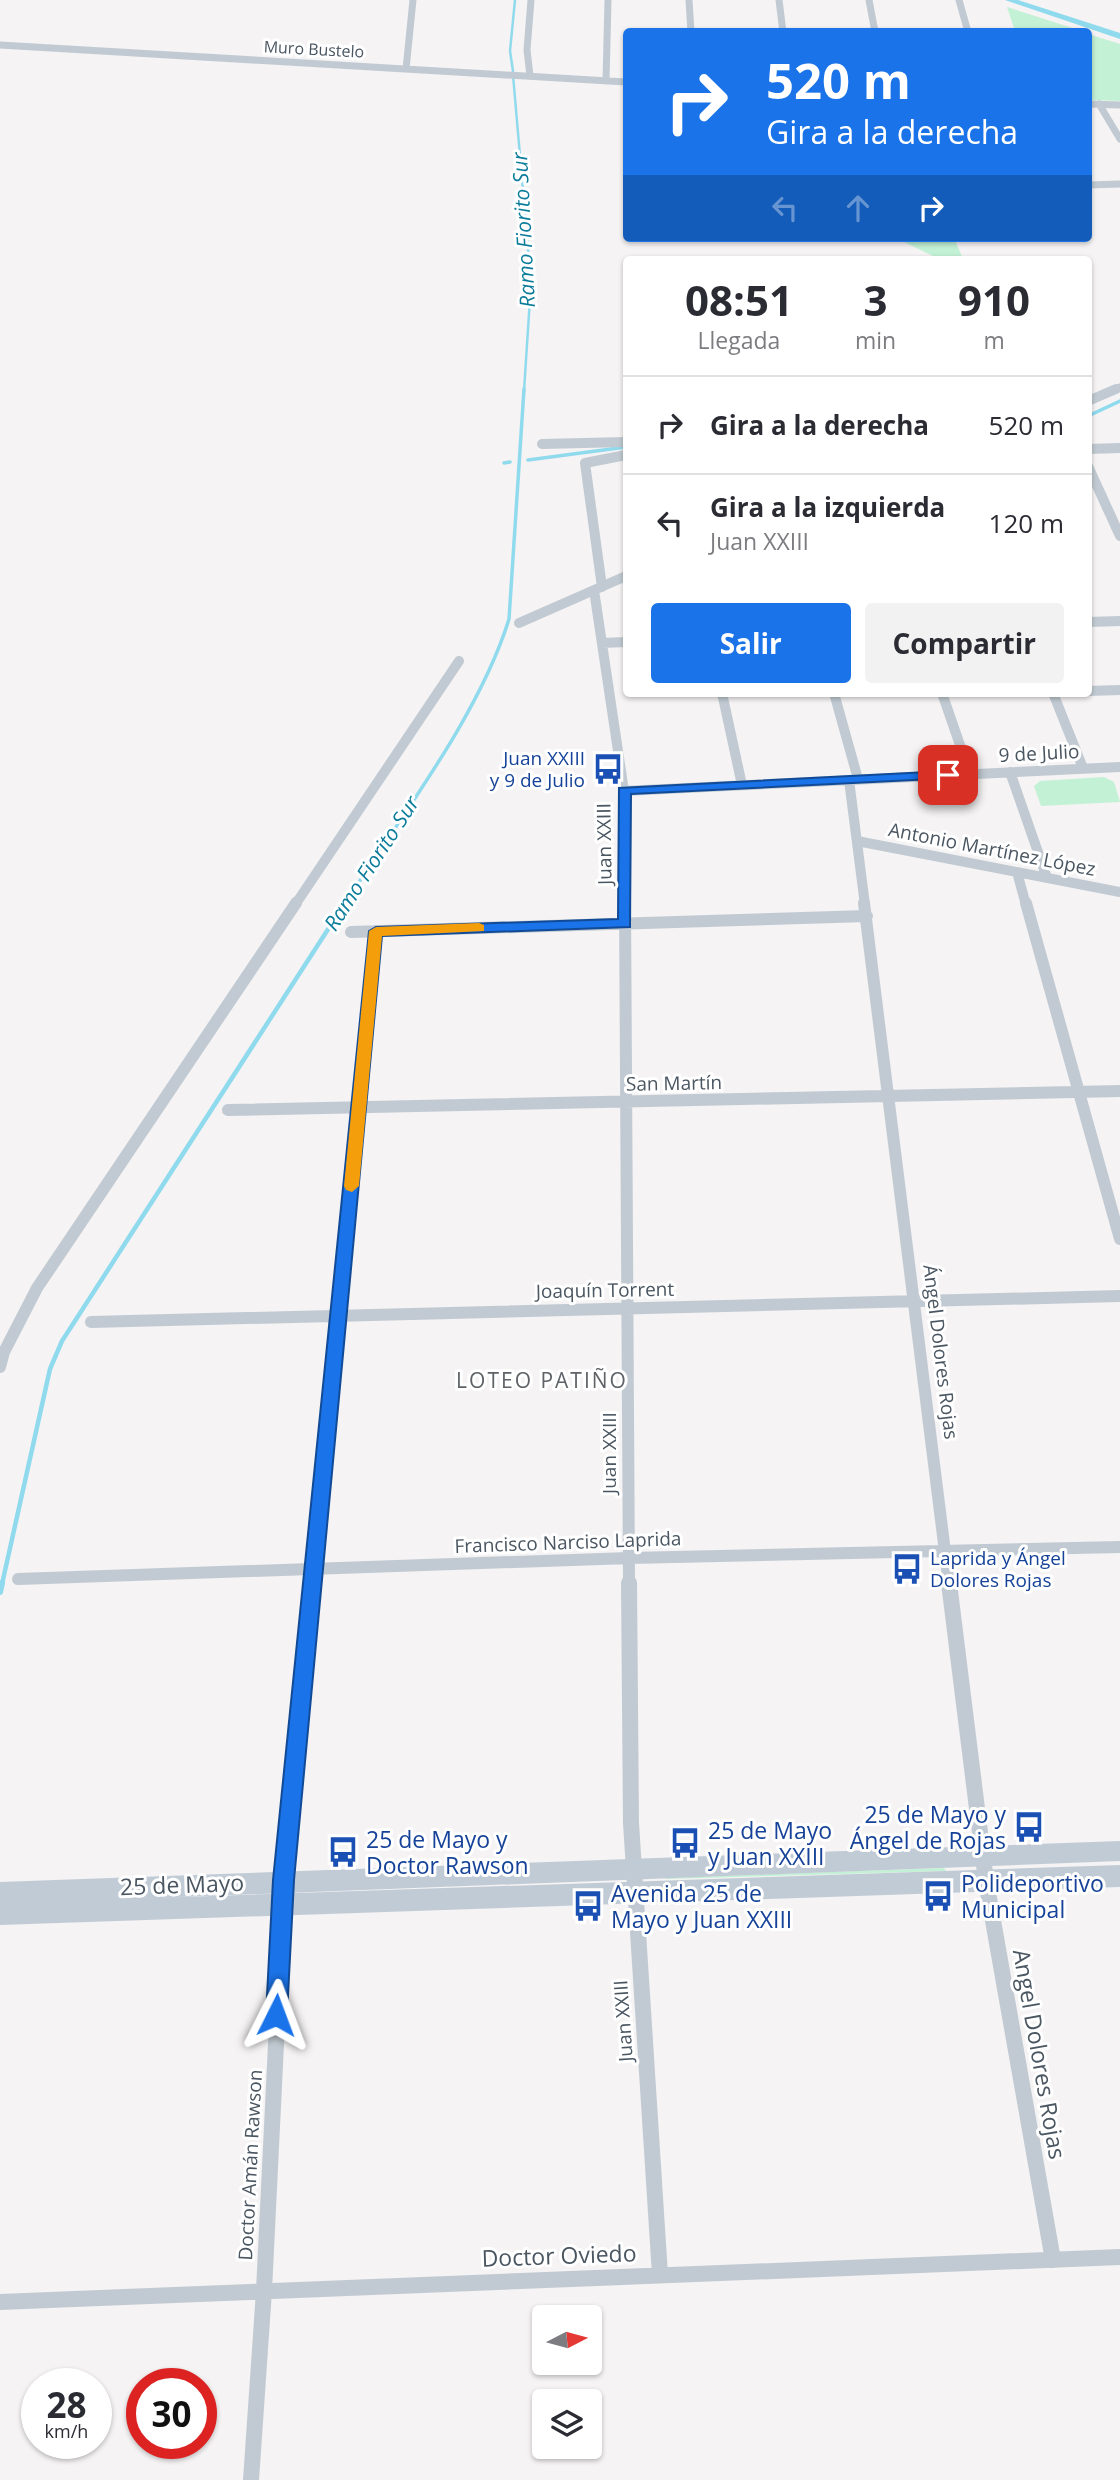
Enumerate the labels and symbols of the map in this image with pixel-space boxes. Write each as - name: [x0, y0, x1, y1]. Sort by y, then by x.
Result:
- street label: Muro Bustelo: [263, 35, 365, 63]
- water label: Ramo Fiorito Sur: [505, 151, 541, 308]
- street label: 9 de Julio: [998, 738, 1080, 768]
- place label: Juan XXIII y 9 de Julio: [490, 745, 585, 793]
- pin: [918, 745, 978, 805]
- bus stop icon: Juan XXIII y 9 de Julio: [591, 752, 625, 786]
- water label: Ramo Fiorito Sur: [317, 790, 425, 936]
- street label: Juan XXIII: [590, 803, 618, 887]
- street label: Antonio Martínez López: [886, 816, 1098, 882]
- street label: San Martín: [626, 1069, 722, 1097]
- street label: Ángel Dolores Rojas: [917, 1263, 965, 1441]
- street label: Joaquín Torrent: [534, 1276, 675, 1304]
- district label: LOTEO PATIÑO: [456, 1366, 628, 1394]
- street label: Juan XXIII: [596, 1412, 622, 1496]
- street label: Francisco Narciso Laprida: [454, 1525, 682, 1559]
- place label: Laprida y Ángel Dolores Rojas: [930, 1545, 1066, 1593]
- bus stop icon: Laprida y Ángel Dolores Rojas: [890, 1552, 924, 1586]
- place label: 25 de Mayo y Ángel de Rojas: [850, 1798, 1006, 1856]
- bus stop icon: 25 de Mayo y Ángel de Rojas: [1012, 1810, 1046, 1844]
- place label: 25 de Mayo y Juan XXIII: [708, 1814, 832, 1872]
- place label: 25 de Mayo y Doctor Rawson: [366, 1823, 529, 1881]
- bus stop icon: 25 de Mayo y Juan XXIII: [668, 1826, 702, 1860]
- bus stop icon: 25 de Mayo y Doctor Rawson: [326, 1835, 360, 1869]
- street label: 25 de Mayo: [119, 1866, 245, 1902]
- place label: Polideportivo Municipal: [961, 1867, 1104, 1925]
- place label: Avenida 25 de Mayo y Juan XXIII: [611, 1877, 792, 1935]
- bus stop icon: Polideportivo Municipal: [921, 1879, 955, 1913]
- bus stop icon: Avenida 25 de Mayo y Juan XXIII: [571, 1889, 605, 1923]
- street label: Angel Dolores Rojas: [1006, 1946, 1074, 2162]
- position arrow: [239, 1978, 313, 2052]
- street label: Juan XXIII: [607, 1979, 639, 2065]
- street label: Doctor Amán Rawson: [232, 2069, 268, 2261]
- street label: Doctor Oviedo: [481, 2236, 637, 2274]
- north arrow: [532, 2305, 602, 2375]
- speed limit sign: 30: [126, 2368, 217, 2459]

